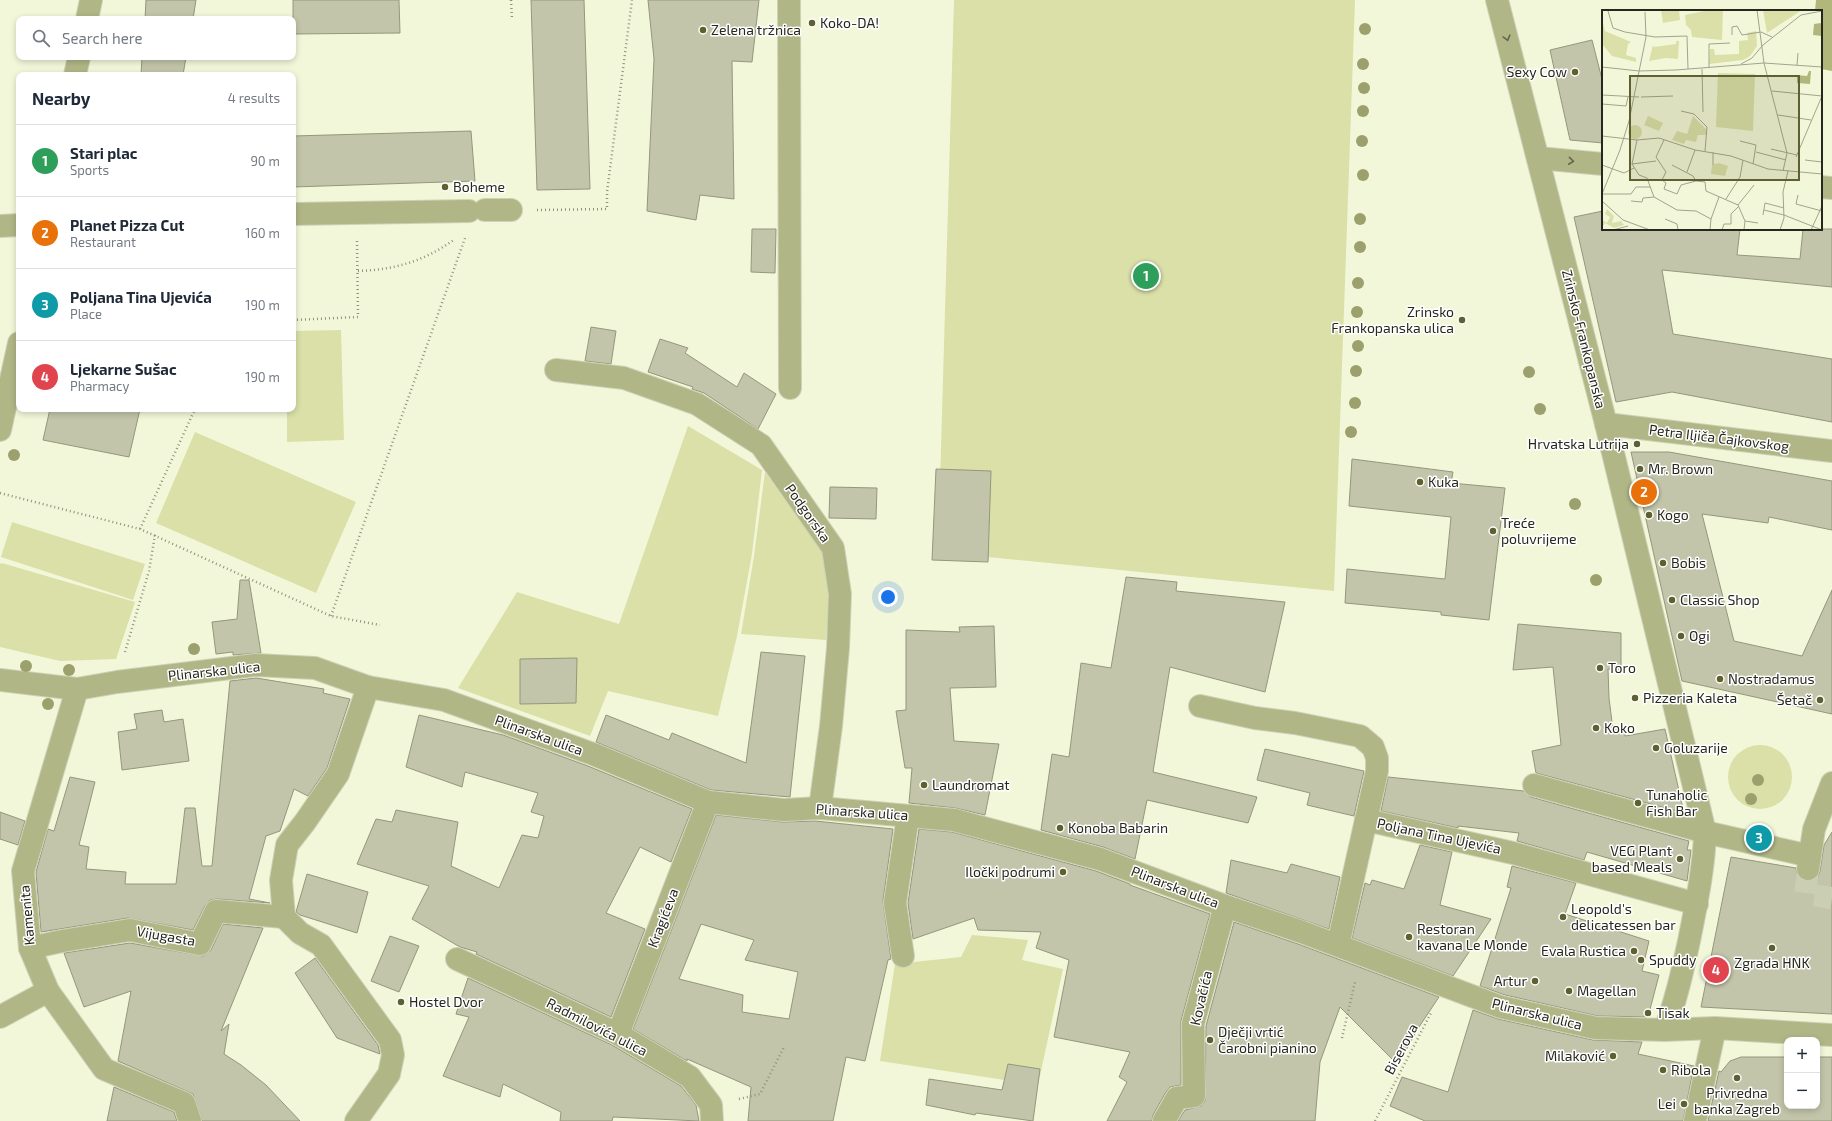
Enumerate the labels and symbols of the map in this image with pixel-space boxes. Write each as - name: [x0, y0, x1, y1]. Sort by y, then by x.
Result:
- inset map: [1602, 10, 1822, 230]
- place label: Koko-DA!: [820, 14, 879, 31]
- marker: Koko-DA!: [807, 18, 817, 28]
- place label: Zelena tržnica: [711, 21, 801, 38]
- marker: Zelena tržnica: [698, 25, 708, 35]
- one-way arrow: [1502, 34, 1510, 41]
- place label: Sexy Cow: [1507, 63, 1567, 80]
- marker: Sexy Cow: [1570, 67, 1580, 77]
- one-way arrow: [1568, 156, 1574, 165]
- place label: Boheme: [453, 178, 505, 195]
- marker: Boheme: [440, 182, 450, 192]
- pin: 1: [1133, 261, 1159, 291]
- street label: Zrinsko-Frankopanska: [1559, 267, 1610, 410]
- place label: Zrinsko Frankopanska ulica: [1331, 303, 1454, 336]
- marker: Zrinsko Frankopanska ulica: [1457, 315, 1467, 325]
- street label: Petra Iljiča Čajkovskog: [1648, 420, 1790, 455]
- place label: Hrvatska Lutrija: [1528, 435, 1629, 452]
- marker: Hrvatska Lutrija: [1632, 439, 1642, 449]
- place label: Mr. Brown: [1648, 460, 1713, 477]
- marker: Mr. Brown: [1635, 464, 1645, 474]
- place label: Kuka: [1428, 473, 1459, 490]
- marker: Kuka: [1415, 477, 1425, 487]
- pin: 2: [1631, 477, 1657, 507]
- street label: Podgorska: [782, 480, 835, 545]
- place label: Kogo: [1657, 506, 1689, 523]
- marker: Kogo: [1644, 510, 1654, 520]
- place label: Treće poluvrijeme: [1501, 514, 1577, 547]
- marker: Treće poluvrijeme: [1488, 526, 1498, 536]
- place label: Bobis: [1671, 554, 1706, 571]
- marker: Bobis: [1658, 558, 1668, 568]
- your location: [878, 587, 898, 607]
- place label: Classic Shop: [1680, 591, 1760, 608]
- marker: Classic Shop: [1667, 595, 1677, 605]
- place label: Ogi: [1689, 627, 1710, 644]
- marker: Ogi: [1676, 631, 1686, 641]
- street label: Plinarska ulica: [167, 657, 261, 684]
- place label: Toro: [1608, 659, 1636, 676]
- marker: Toro: [1595, 663, 1605, 673]
- place label: Nostradamus: [1728, 670, 1815, 687]
- marker: Nostradamus: [1715, 674, 1725, 684]
- place label: Pizzeria Kaleta: [1643, 689, 1737, 706]
- place label: Šetač: [1777, 691, 1812, 708]
- marker: Pizzeria Kaleta: [1630, 693, 1640, 703]
- marker: Šetač: [1815, 695, 1825, 705]
- street label: Plinarska ulica: [493, 711, 586, 758]
- place label: Koko: [1604, 719, 1635, 736]
- marker: Koko: [1591, 723, 1601, 733]
- place label: Goluzarije: [1664, 739, 1728, 756]
- marker: Goluzarije: [1651, 743, 1661, 753]
- place label: Laundromat: [932, 776, 1010, 793]
- marker: Laundromat: [919, 780, 929, 790]
- place label: Tunaholic Fish Bar: [1646, 786, 1707, 819]
- marker: Tunaholic Fish Bar: [1633, 798, 1643, 808]
- street label: Plinarska ulica: [815, 800, 909, 823]
- street label: Poljana Tina Ujevića: [1376, 814, 1503, 857]
- place label: Konoba Babarin: [1068, 819, 1168, 836]
- marker: Konoba Babarin: [1055, 823, 1065, 833]
- pin: 3: [1746, 823, 1772, 853]
- place label: VEG Plant based Meals: [1592, 842, 1672, 875]
- marker: VEG Plant based Meals: [1675, 854, 1685, 864]
- street label: Plinarska ulica: [1129, 862, 1221, 911]
- place label: Iločki podrumi: [965, 863, 1055, 880]
- marker: Iločki podrumi: [1058, 867, 1068, 877]
- street label: Kamenita: [15, 884, 38, 946]
- street label: Kragićeva: [643, 886, 682, 950]
- place label: Leopold's delicatessen bar: [1571, 900, 1676, 933]
- marker: Leopold's delicatessen bar: [1558, 912, 1568, 922]
- place label: Restoran kavana Le Monde: [1417, 920, 1528, 953]
- street label: Vijugasta: [136, 922, 197, 949]
- marker: Restoran kavana Le Monde: [1404, 932, 1414, 942]
- place label: Evala Rustica: [1541, 942, 1626, 959]
- marker: Zgrada HNK: [1767, 943, 1777, 953]
- marker: Evala Rustica: [1629, 946, 1639, 956]
- place label: Spuddy: [1649, 951, 1697, 968]
- place label: Zgrada HNK: [1734, 954, 1810, 971]
- marker: Spuddy: [1636, 955, 1646, 965]
- pin: 4: [1703, 955, 1729, 985]
- street label: Kovačića: [1186, 969, 1215, 1027]
- place label: Artur: [1494, 972, 1527, 989]
- marker: Artur: [1530, 976, 1540, 986]
- place label: Magellan: [1577, 982, 1636, 999]
- marker: Magellan: [1564, 986, 1574, 996]
- place label: Hostel Dvor: [409, 993, 484, 1010]
- street label: Radmilovića ulica: [544, 994, 650, 1059]
- street label: Plinarska ulica: [1490, 994, 1584, 1033]
- marker: Hostel Dvor: [396, 997, 406, 1007]
- place label: Tisak: [1656, 1004, 1690, 1021]
- marker: Tisak: [1643, 1008, 1653, 1018]
- street label: Biserova: [1380, 1020, 1421, 1077]
- place label: Dječji vrtić Čarobni pianino: [1218, 1023, 1317, 1056]
- marker: Dječji vrtić Čarobni pianino: [1205, 1035, 1215, 1045]
- place label: Milaković: [1545, 1047, 1605, 1064]
- marker: Milaković: [1608, 1051, 1618, 1061]
- place label: Ribola: [1671, 1061, 1711, 1078]
- marker: Ribola: [1658, 1065, 1668, 1075]
- marker: Privredna banka Zagreb: [1732, 1073, 1742, 1083]
- place label: Privredna banka Zagreb: [1694, 1084, 1780, 1117]
- place label: Lei: [1658, 1095, 1676, 1112]
- marker: Lei: [1679, 1099, 1689, 1109]

